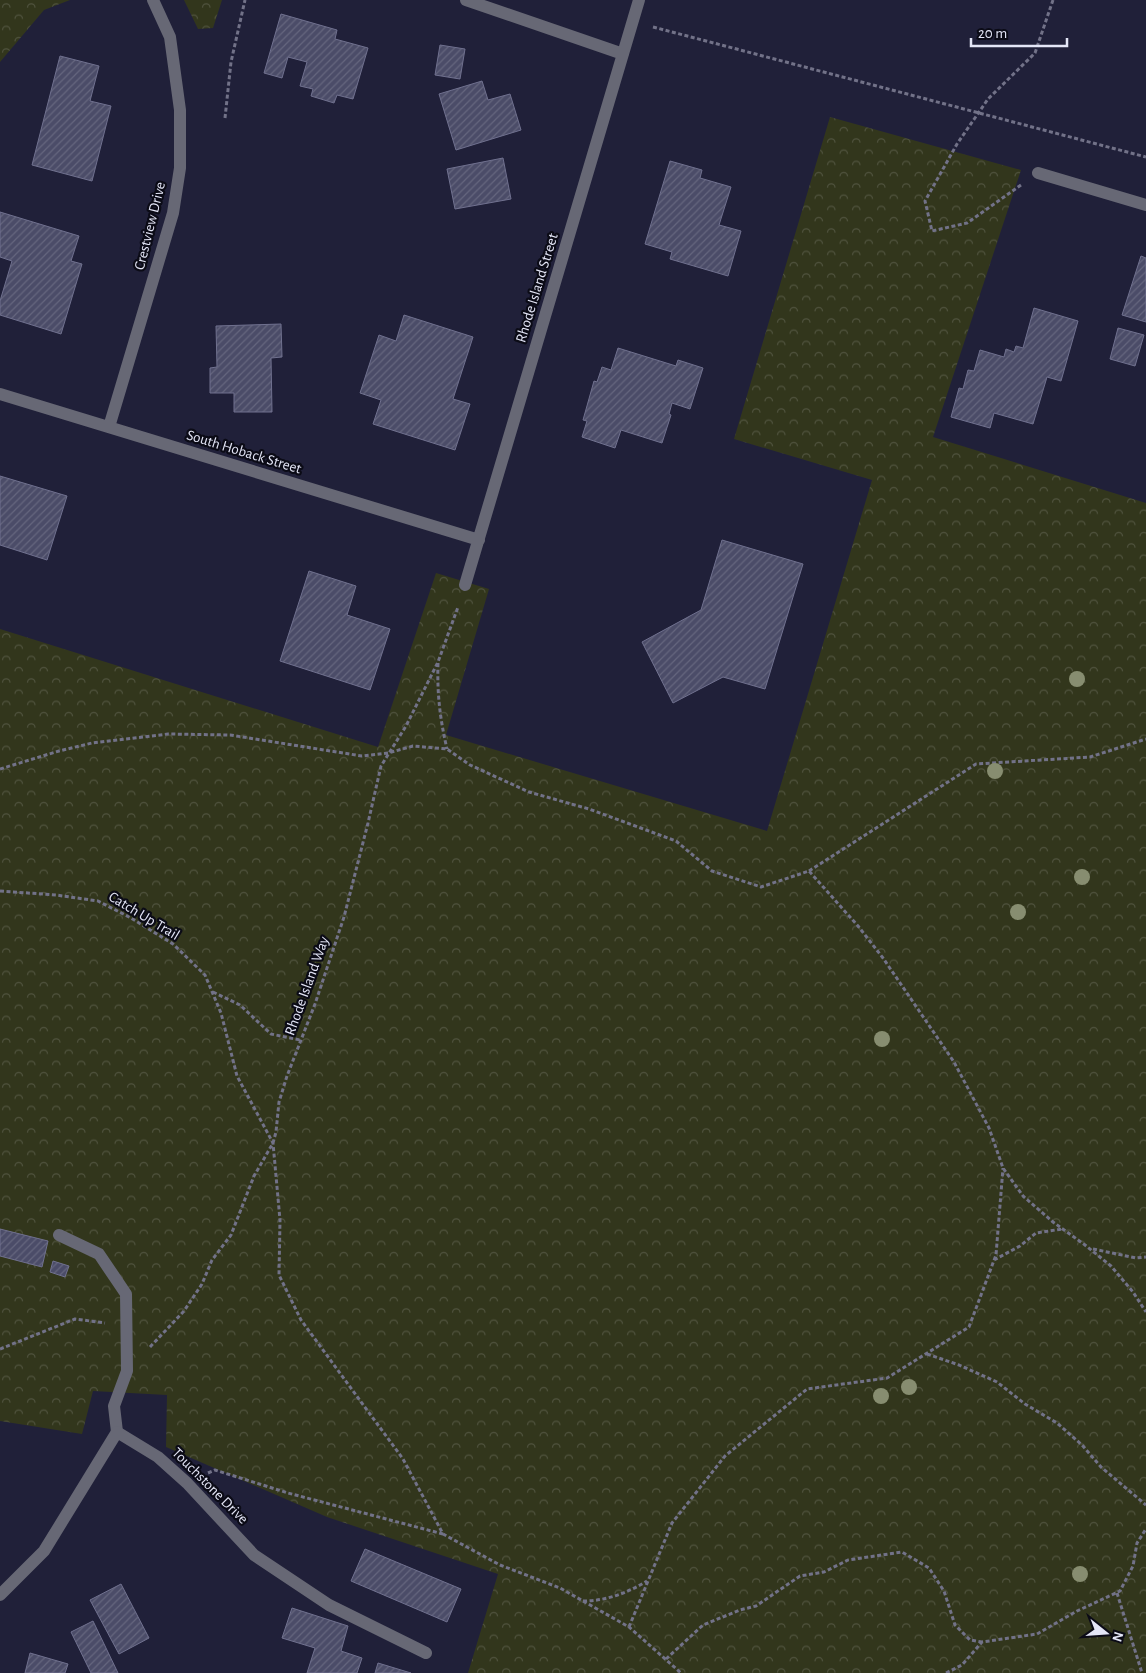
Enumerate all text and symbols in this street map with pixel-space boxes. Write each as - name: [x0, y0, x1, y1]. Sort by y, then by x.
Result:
- scale bar: [971, 15, 1067, 47]
- text: 20 m: [978, 26, 1007, 41]
- street label: Crestview Drive: [132, 180, 168, 272]
- street label: Rhode Island Street: [513, 231, 561, 344]
- street label: South Hoback Street: [185, 427, 303, 477]
- street label: Catch Up Trail: [106, 889, 182, 943]
- street label: Rhode Island Way: [282, 934, 332, 1037]
- street label: Touchstone Drive: [169, 1445, 251, 1527]
- north arrow: [1081, 1608, 1131, 1658]
- text: N: [1109, 1630, 1126, 1643]

